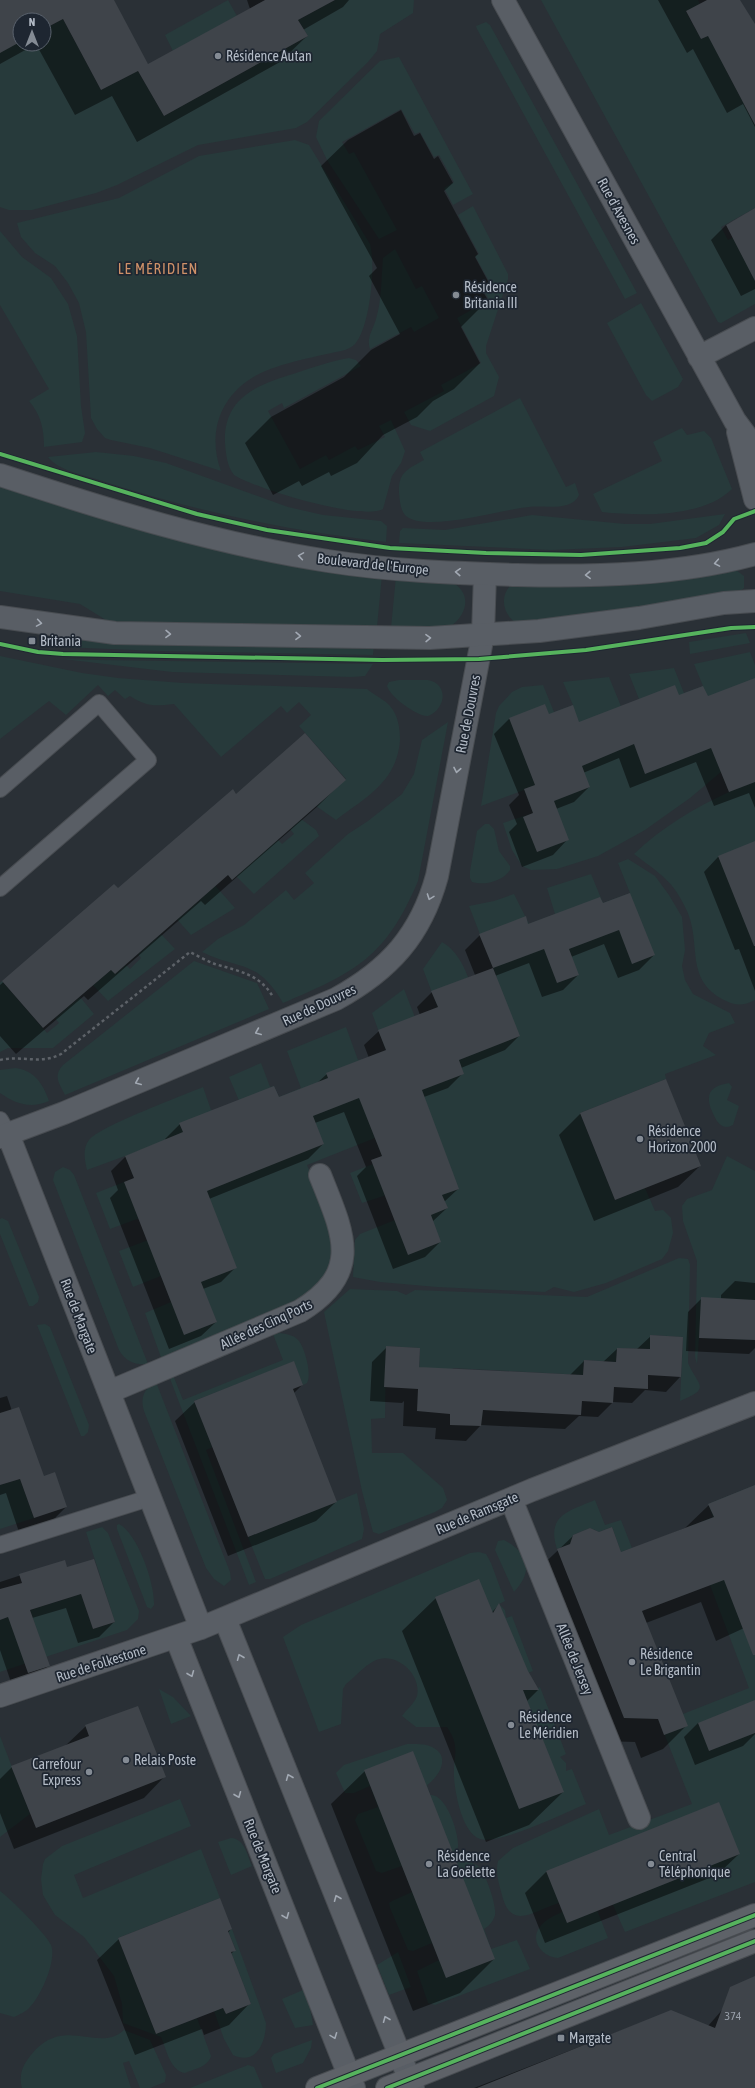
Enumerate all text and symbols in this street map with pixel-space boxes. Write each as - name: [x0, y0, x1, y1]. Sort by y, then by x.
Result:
- north arrow: [12, 12, 52, 52]
- text: N: [29, 16, 35, 28]
- place label: Résidence Autan: [226, 48, 312, 64]
- marker: Résidence Autan: [213, 51, 223, 61]
- street label: Rue d'Avesnes: [594, 175, 644, 247]
- district label: LE MÉRIDIEN: [118, 260, 198, 277]
- place label: Résidence Britania III: [464, 279, 518, 311]
- marker: Résidence Britania III: [451, 290, 461, 300]
- street label: Boulevard de l'Europe: [317, 550, 429, 578]
- one-way arrow: [298, 552, 304, 561]
- one-way arrow: [714, 558, 720, 566]
- one-way arrow: [455, 568, 461, 577]
- one-way arrow: [585, 571, 591, 579]
- one-way arrow: [35, 618, 42, 627]
- one-way arrow: [165, 630, 171, 638]
- one-way arrow: [295, 632, 301, 640]
- place label: Britania: [40, 633, 81, 649]
- one-way arrow: [425, 634, 431, 642]
- marker: Britania: [27, 636, 37, 646]
- street label: Rue de Douvres: [453, 673, 483, 754]
- one-way arrow: [454, 767, 462, 773]
- one-way arrow: [427, 893, 435, 900]
- street label: Rue de Douvres: [280, 981, 358, 1029]
- one-way arrow: [254, 1028, 261, 1036]
- one-way arrow: [134, 1078, 141, 1086]
- place label: Résidence Horizon 2000: [648, 1123, 717, 1155]
- marker: Résidence Horizon 2000: [635, 1134, 645, 1144]
- street label: Rue de Margate: [57, 1276, 101, 1356]
- street label: Allée des Cinq Ports: [217, 1296, 315, 1352]
- street label: Rue de Ramsgate: [433, 1488, 521, 1538]
- street label: Allée de Jersey: [553, 1621, 597, 1697]
- street label: Rue de Folkestone: [54, 1641, 148, 1685]
- place label: Résidence Le Brigantin: [640, 1646, 701, 1678]
- one-way arrow: [237, 1653, 245, 1660]
- marker: Résidence Le Brigantin: [627, 1657, 637, 1667]
- one-way arrow: [186, 1670, 194, 1677]
- place label: Résidence Le Méridien: [519, 1709, 579, 1741]
- marker: Résidence Le Méridien: [506, 1720, 516, 1730]
- place label: Relais Poste: [134, 1752, 196, 1768]
- marker: Relais Poste: [121, 1755, 131, 1765]
- place label: Carrefour Express: [32, 1756, 82, 1788]
- marker: Carrefour Express: [84, 1767, 94, 1777]
- one-way arrow: [285, 1774, 293, 1781]
- one-way arrow: [234, 1791, 242, 1798]
- street label: Rue de Margate: [241, 1816, 285, 1896]
- place label: Résidence La Goëlette: [437, 1848, 495, 1880]
- place label: Central Téléphonique: [659, 1848, 730, 1880]
- marker: Résidence La Goëlette: [424, 1859, 434, 1869]
- marker: Central Téléphonique: [646, 1859, 656, 1869]
- one-way arrow: [334, 1894, 342, 1902]
- one-way arrow: [282, 1912, 290, 1919]
- house number: 374: [725, 2009, 742, 2023]
- one-way arrow: [382, 2015, 390, 2022]
- place label: Margate: [569, 2030, 611, 2046]
- one-way arrow: [329, 2032, 337, 2040]
- marker: Margate: [556, 2033, 566, 2043]

